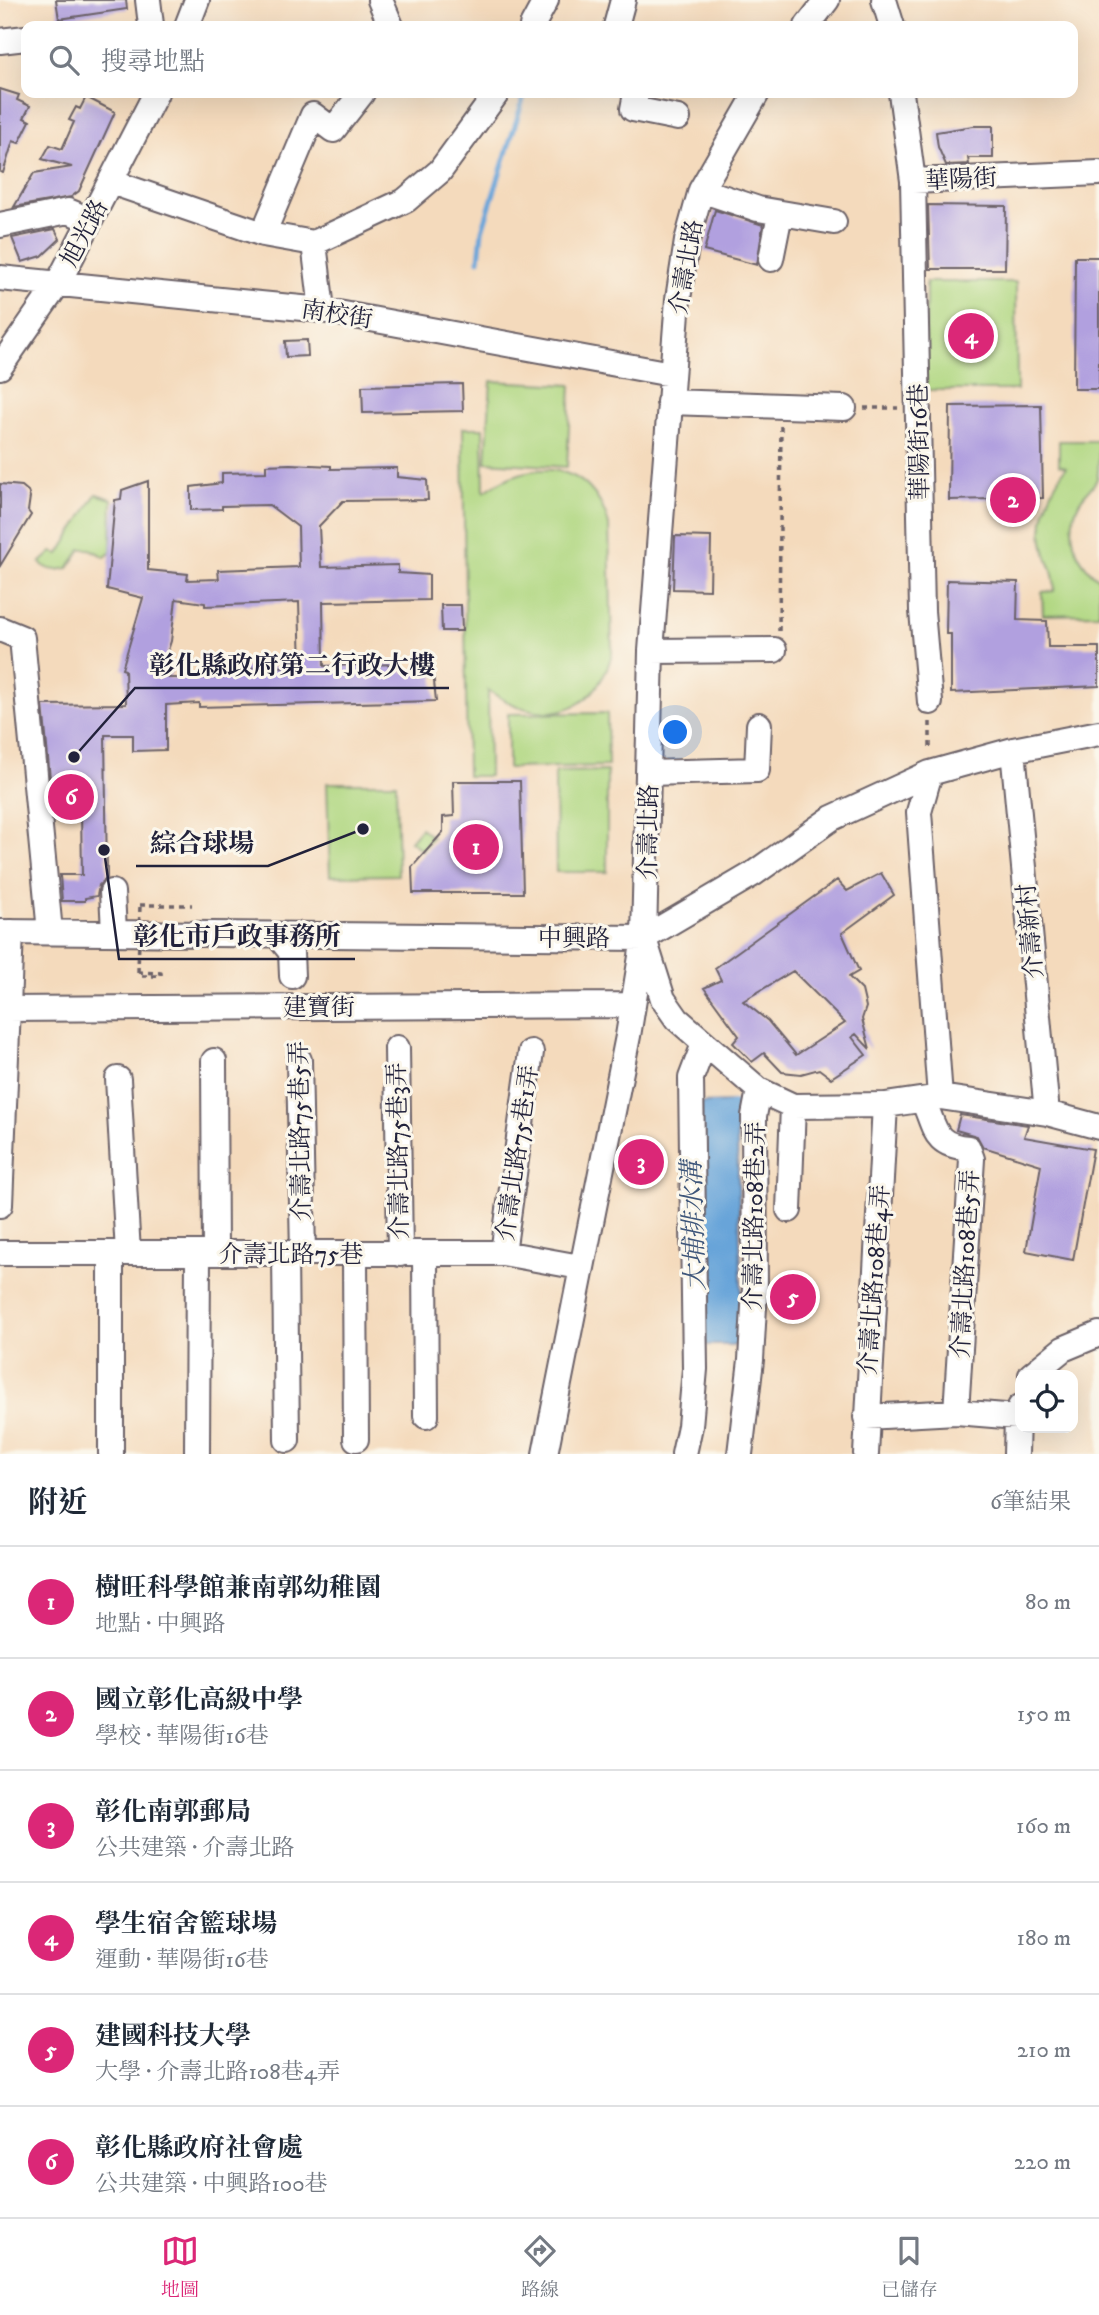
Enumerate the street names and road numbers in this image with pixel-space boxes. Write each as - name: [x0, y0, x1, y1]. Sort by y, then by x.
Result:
- street label: 華陽街: [924, 163, 998, 197]
- street label: 旭光路: [55, 195, 115, 272]
- street label: 介壽北路: [664, 217, 710, 317]
- street label: 南校街: [299, 295, 375, 335]
- street label: 華陽街16巷: [904, 383, 936, 501]
- street label: 介壽北路: [633, 784, 665, 880]
- street label: 介壽新村: [1012, 882, 1050, 980]
- street label: 中興路: [538, 924, 610, 954]
- street label: 建寶街: [283, 993, 355, 1023]
- street label: 介壽北路75巷5弄: [284, 1041, 318, 1221]
- street label: 介壽北路75巷3弄: [382, 1062, 416, 1240]
- street label: 介壽北路75巷1弄: [491, 1063, 545, 1243]
- street label: 介壽北路108巷2弄: [738, 1121, 772, 1311]
- street label: 介壽北路108巷5弄: [946, 1169, 986, 1360]
- street label: 介壽北路108巷4弄: [853, 1184, 897, 1377]
- street label: 介壽北路75巷: [219, 1240, 363, 1270]

